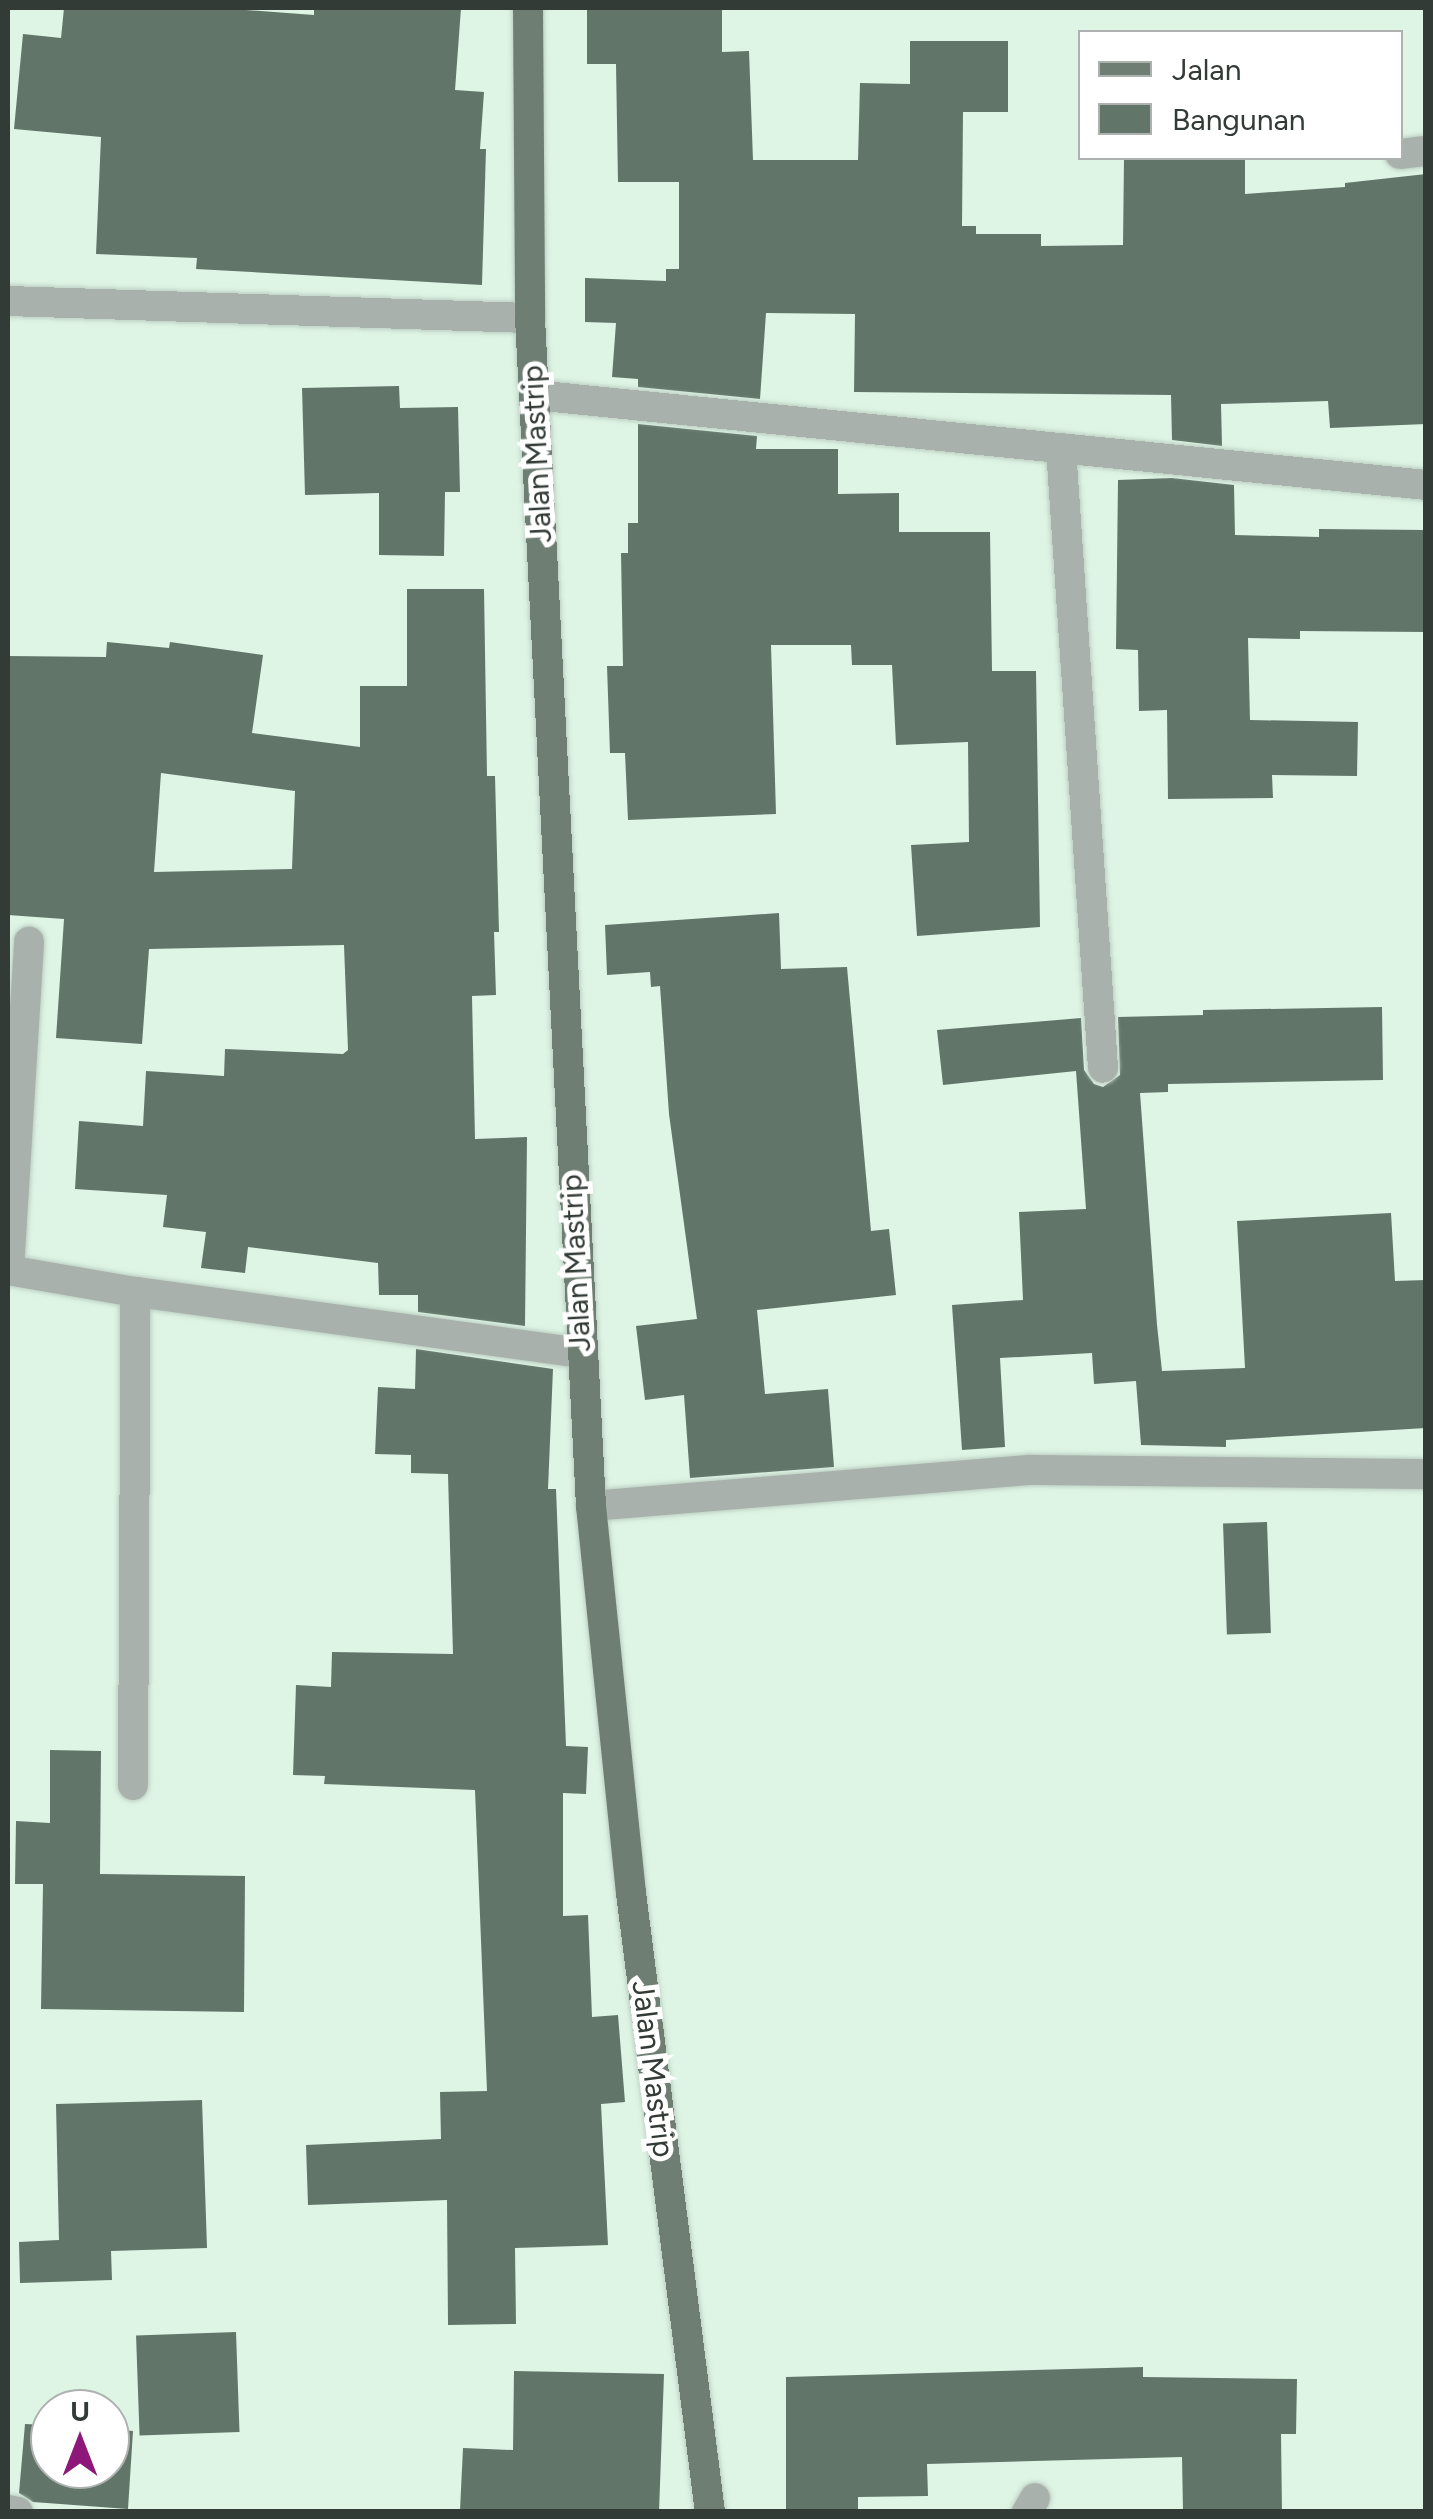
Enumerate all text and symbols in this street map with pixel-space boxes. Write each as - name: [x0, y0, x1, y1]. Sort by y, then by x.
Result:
- legend: [1078, 30, 1403, 160]
- text: Jalan: [1172, 51, 1241, 88]
- text: Bangunan: [1172, 101, 1306, 138]
- street label: Jalan Mastrip: [514, 364, 560, 544]
- street label: Jalan Mastrip: [553, 1173, 599, 1353]
- street label: Jalan Mastrip: [624, 1979, 682, 2159]
- north arrow: [30, 2389, 130, 2489]
- text: U: [70, 2394, 90, 2428]

